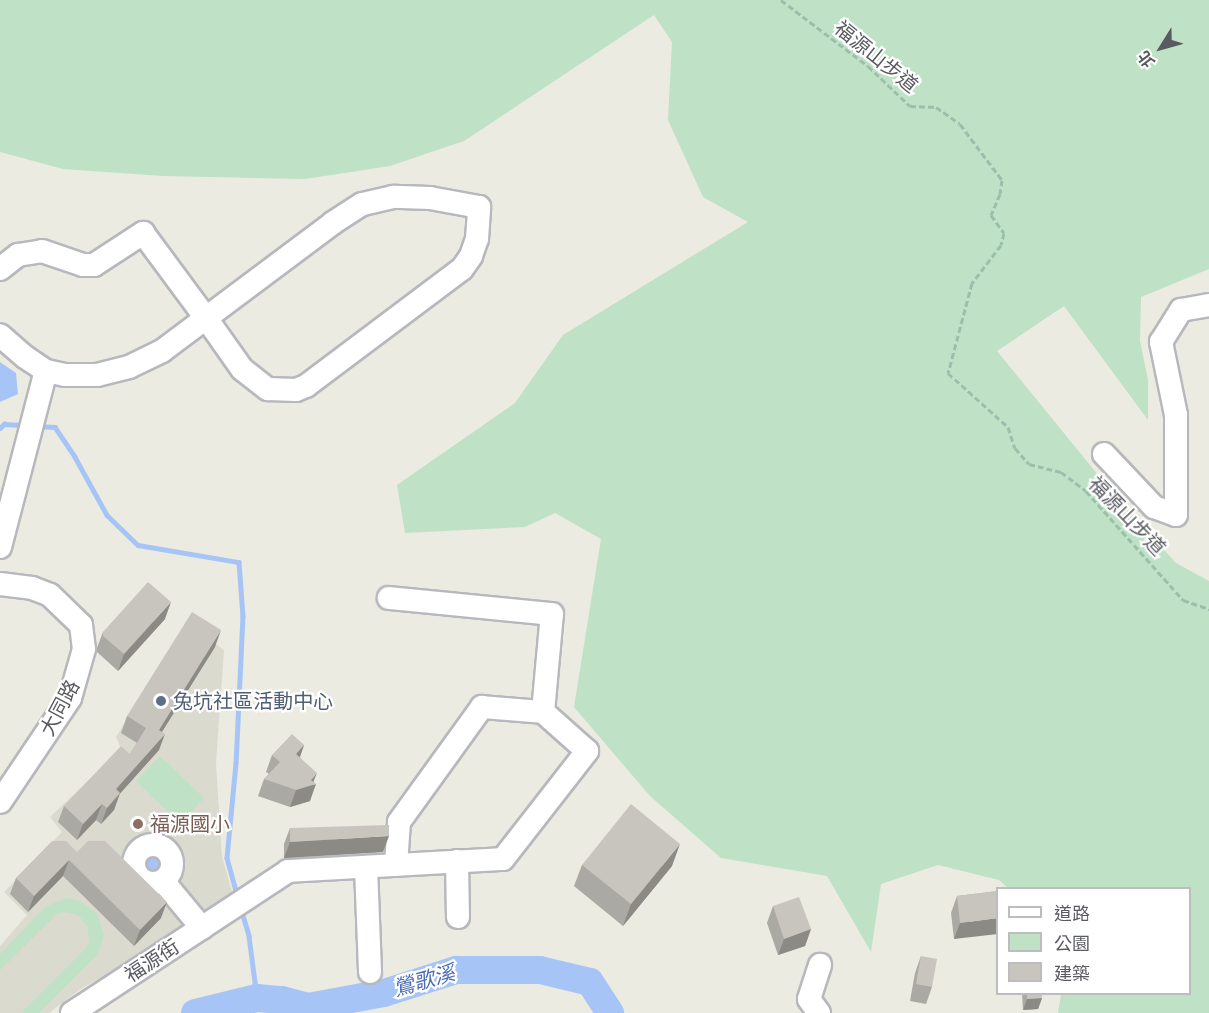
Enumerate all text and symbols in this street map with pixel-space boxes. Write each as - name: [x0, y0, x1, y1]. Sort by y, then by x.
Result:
- street label: 福源山步道: [830, 16, 922, 98]
- north arrow: [1131, 18, 1191, 78]
- text: 北: [1134, 47, 1159, 71]
- street label: 福源山步道: [1084, 472, 1170, 560]
- street label: 大同路: [35, 676, 85, 740]
- place label: 兔坑社區活動中心: [173, 689, 333, 713]
- marker: 兔坑社區活動中心: [154, 694, 168, 708]
- place label: 福源國小: [150, 812, 230, 836]
- marker: 福源國小: [131, 817, 145, 831]
- legend: [996, 887, 1191, 995]
- text: 道路: [1054, 903, 1090, 925]
- text: 公園: [1054, 933, 1090, 955]
- street label: 福源街: [120, 935, 184, 987]
- water label: 鶯歌溪: [390, 960, 458, 1002]
- text: 建築: [1054, 963, 1090, 985]

